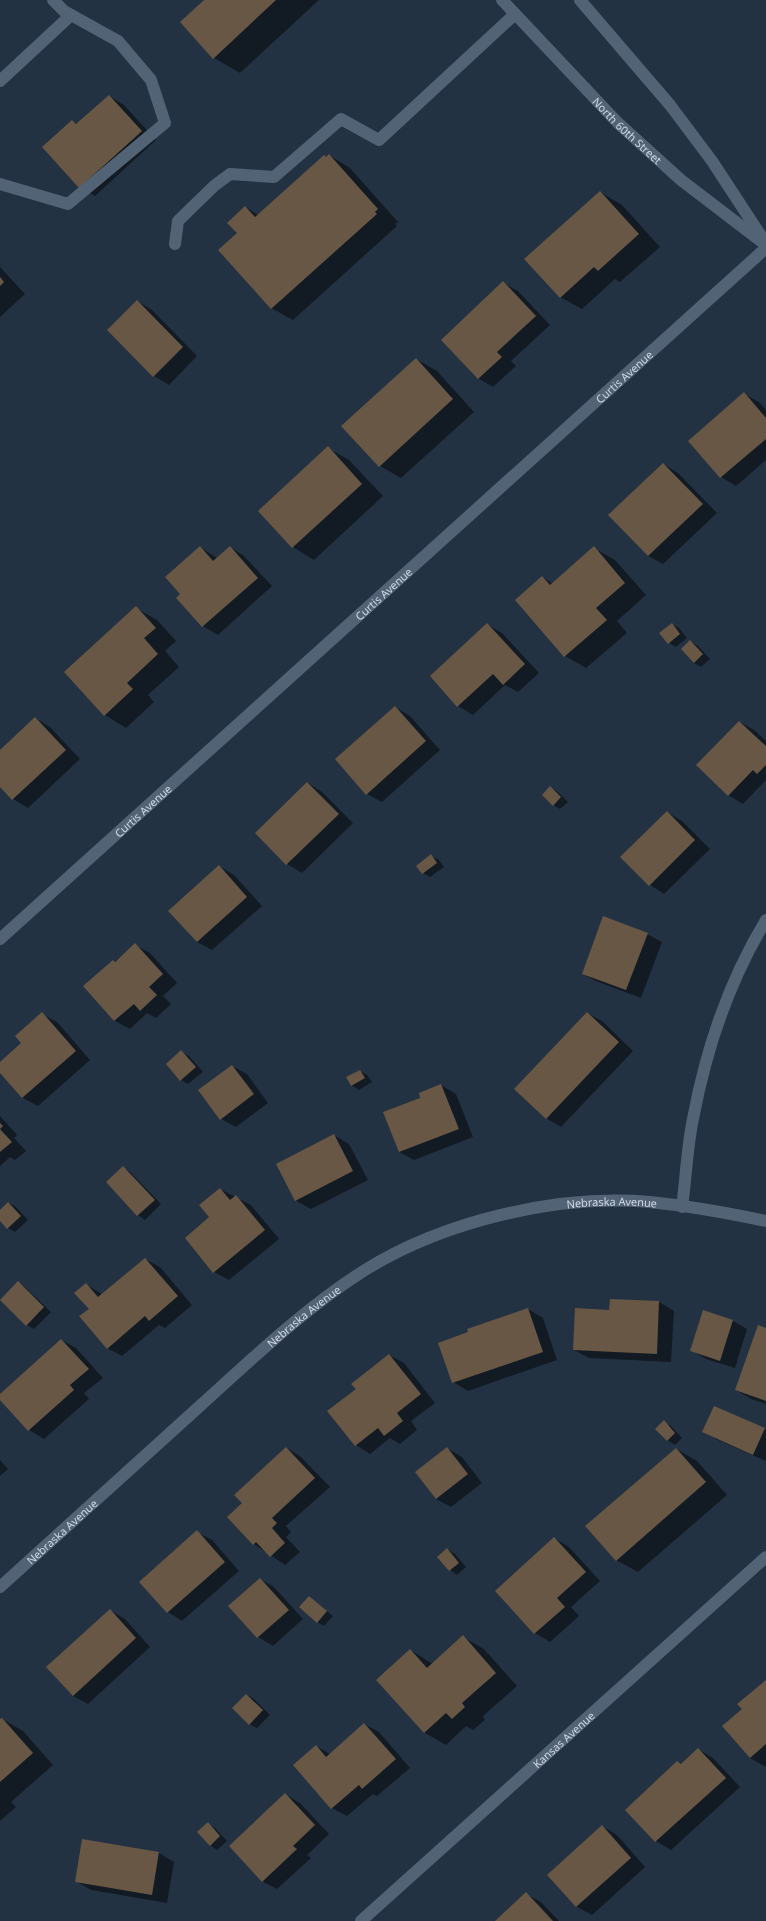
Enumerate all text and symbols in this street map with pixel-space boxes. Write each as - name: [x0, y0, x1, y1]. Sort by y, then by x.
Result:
- street label: North 60th Street: [590, 94, 665, 167]
- street label: Curtis Avenue: [592, 347, 655, 406]
- street label: Curtis Avenue: [351, 564, 415, 623]
- street label: Curtis Avenue: [111, 781, 174, 840]
- street label: Nebraska Avenue: [566, 1193, 658, 1211]
- street label: Nebraska Avenue: [263, 1281, 343, 1350]
- street label: Nebraska Avenue: [23, 1495, 100, 1567]
- street label: Kansas Avenue: [529, 1708, 597, 1771]

